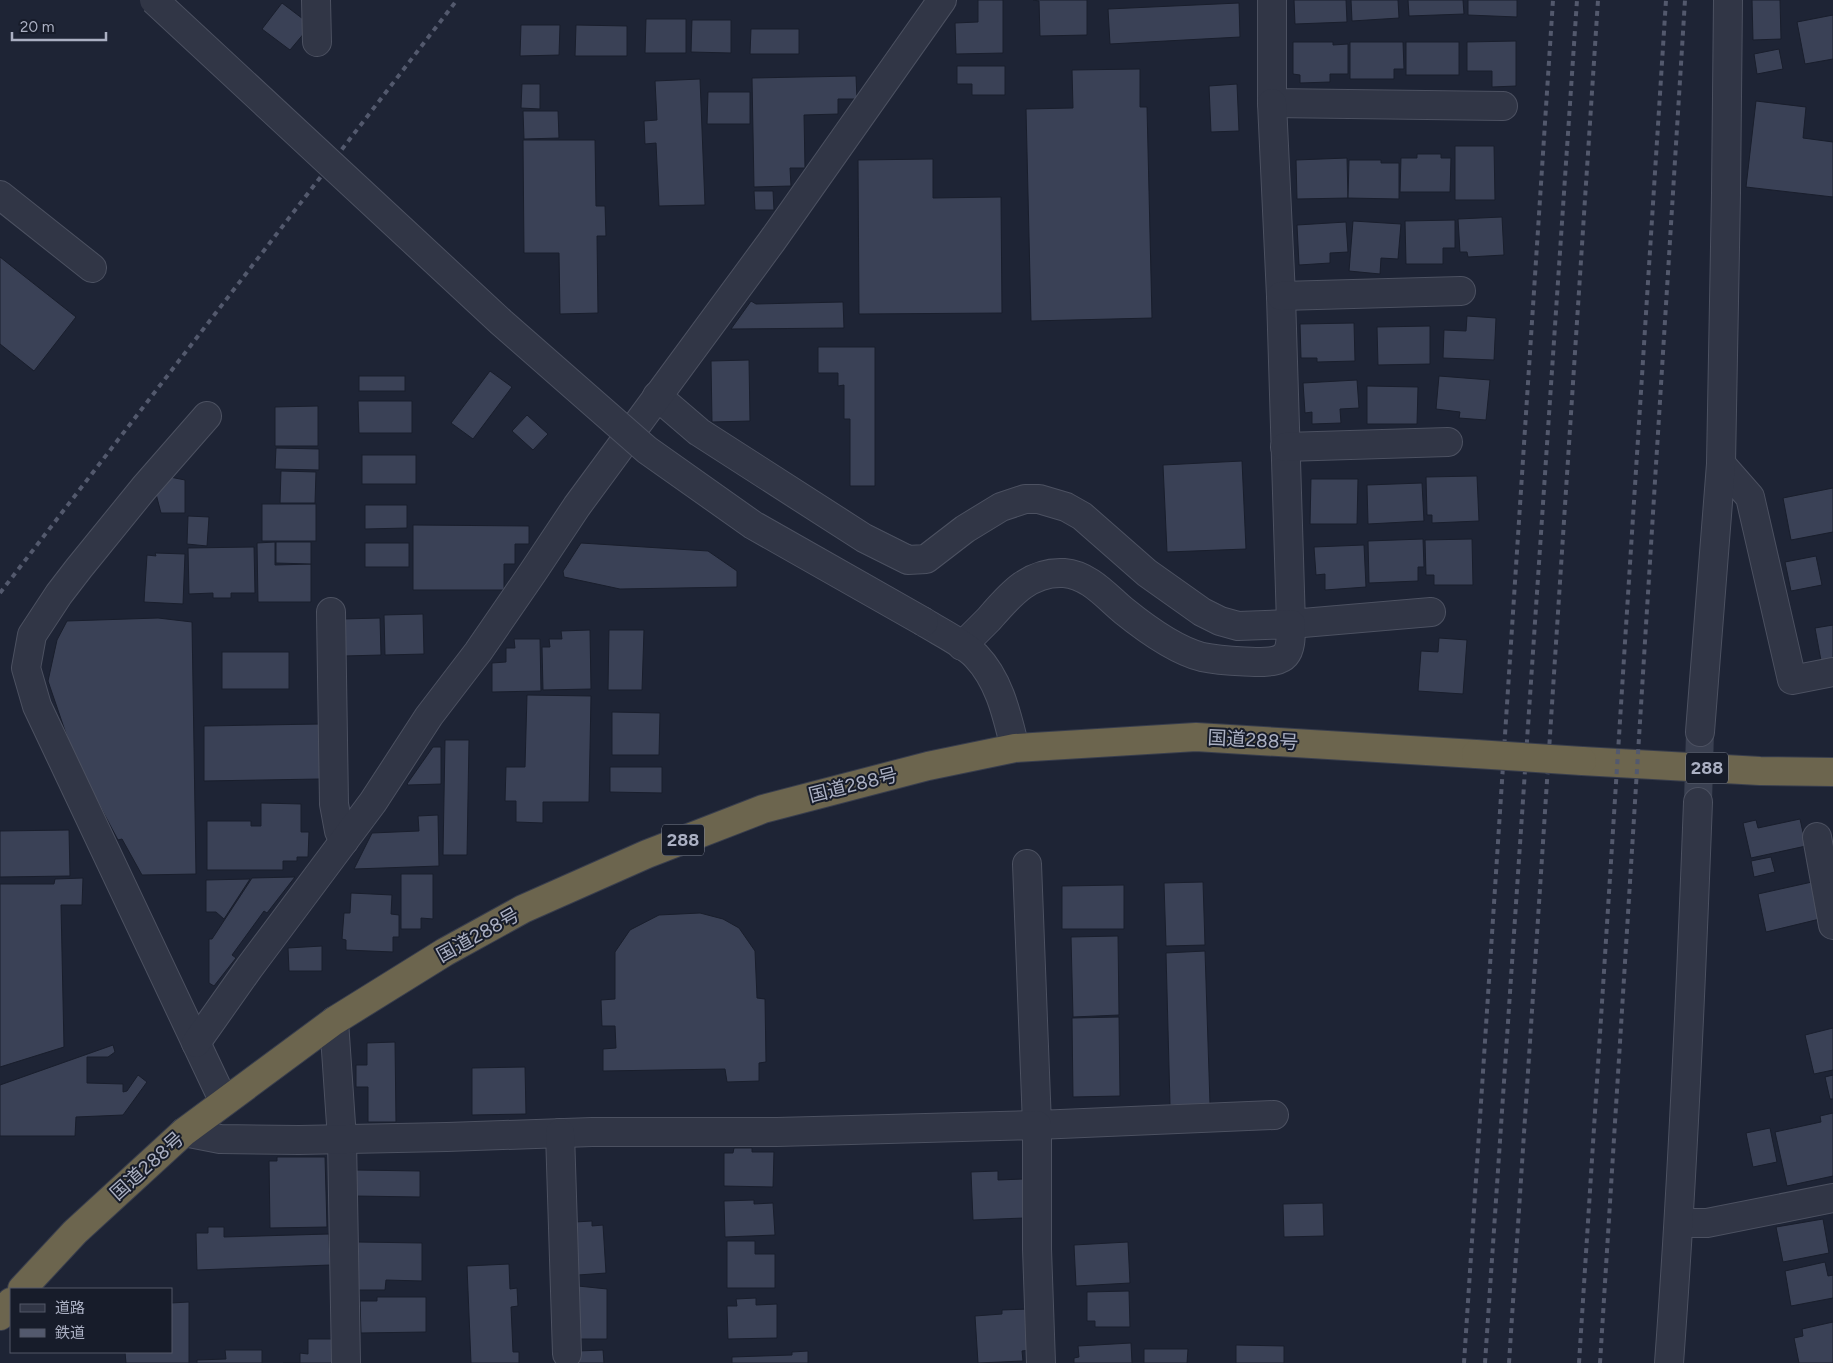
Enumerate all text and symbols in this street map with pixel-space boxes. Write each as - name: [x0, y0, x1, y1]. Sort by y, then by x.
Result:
- scale bar: [12, 10, 106, 42]
- text: 20 m: [20, 18, 54, 36]
- street label: 国道288号: [1207, 726, 1299, 754]
- road number: 288: [1686, 752, 1728, 784]
- street label: 国道288号: [806, 763, 900, 807]
- road number: 288: [662, 824, 704, 856]
- street label: 国道288号: [433, 903, 523, 967]
- street label: 国道288号: [106, 1127, 188, 1205]
- legend: [10, 1288, 172, 1353]
- text: 道路: [55, 1299, 85, 1317]
- text: 鉄道: [55, 1324, 85, 1342]

